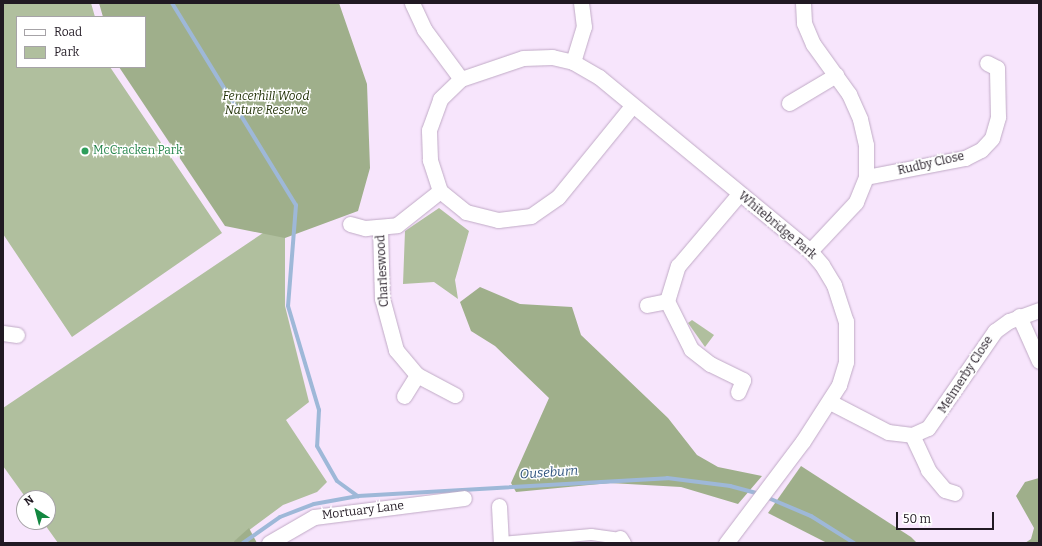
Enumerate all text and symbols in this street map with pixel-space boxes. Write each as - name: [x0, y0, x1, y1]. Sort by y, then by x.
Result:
- legend: [16, 16, 146, 68]
- text: Road: [54, 25, 82, 39]
- text: Park: [54, 45, 79, 59]
- park label: Fencerhill Wood Nature Reserve: [223, 90, 309, 118]
- place label: McCracken Park: [93, 144, 183, 158]
- marker: McCracken Park: [80, 146, 90, 156]
- street label: Rudby Close: [896, 149, 966, 179]
- street label: Whitebridge Park: [735, 189, 819, 263]
- street label: Charleswood: [374, 234, 392, 308]
- street label: Melmerby Close: [936, 334, 996, 416]
- water label: Ouseburn: [519, 463, 579, 483]
- north arrow: [16, 490, 56, 530]
- text: N: [22, 493, 36, 508]
- street label: Mortuary Lane: [321, 499, 405, 523]
- scale bar: [898, 504, 996, 530]
- text: 50 m: [903, 512, 931, 526]

